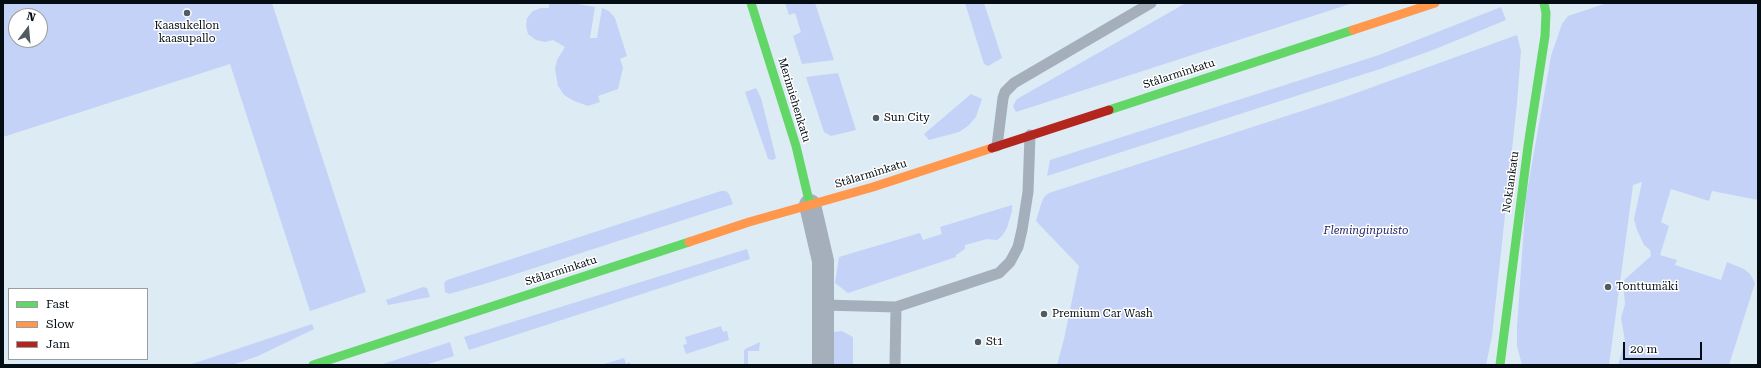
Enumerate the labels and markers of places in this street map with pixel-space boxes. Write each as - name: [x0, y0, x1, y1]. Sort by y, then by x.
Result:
- marker: Kaasukellon kaasupallo: [182, 8, 192, 18]
- place label: Kaasukellon kaasupallo: [155, 19, 219, 45]
- place label: Sun City: [884, 111, 930, 125]
- marker: Sun City: [871, 113, 881, 123]
- place label: Tonttumäki: [1616, 280, 1678, 294]
- marker: Tonttumäki: [1603, 282, 1613, 292]
- place label: Premium Car Wash: [1052, 307, 1153, 321]
- marker: Premium Car Wash: [1039, 309, 1049, 319]
- place label: St1: [986, 335, 1003, 349]
- marker: St1: [973, 337, 983, 347]

